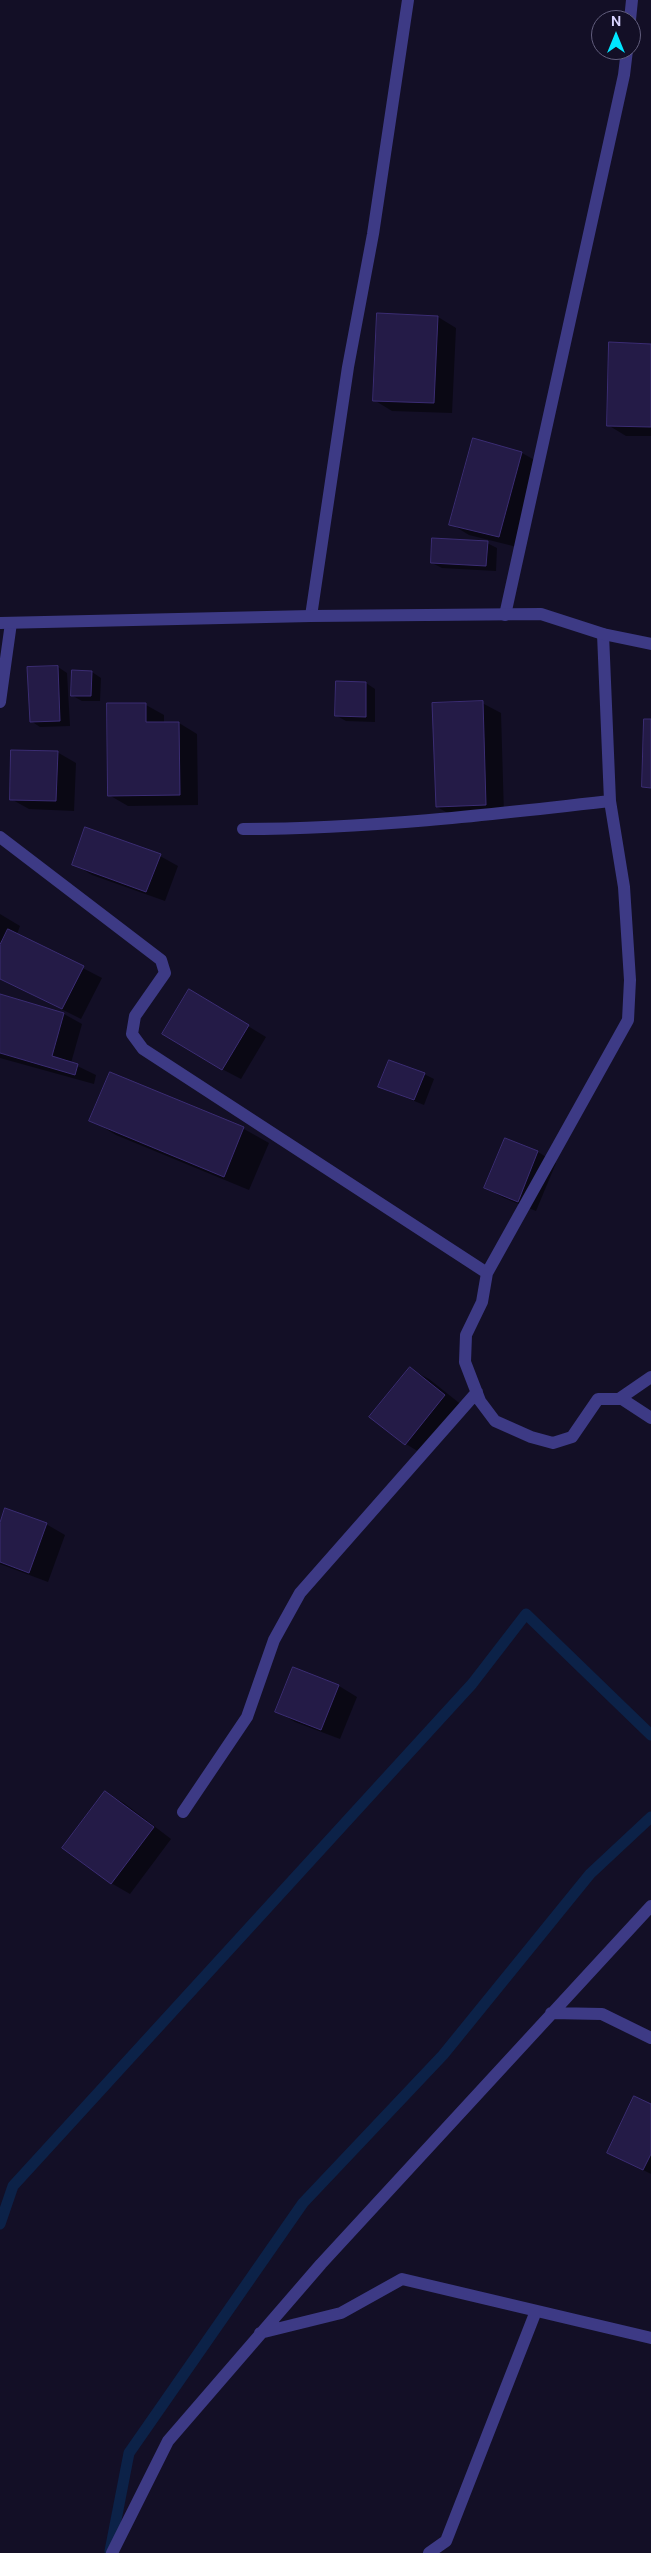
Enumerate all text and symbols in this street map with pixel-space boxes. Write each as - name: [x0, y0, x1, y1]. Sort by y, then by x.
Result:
- north arrow: [591, 10, 641, 60]
- text: N: [611, 12, 621, 30]

